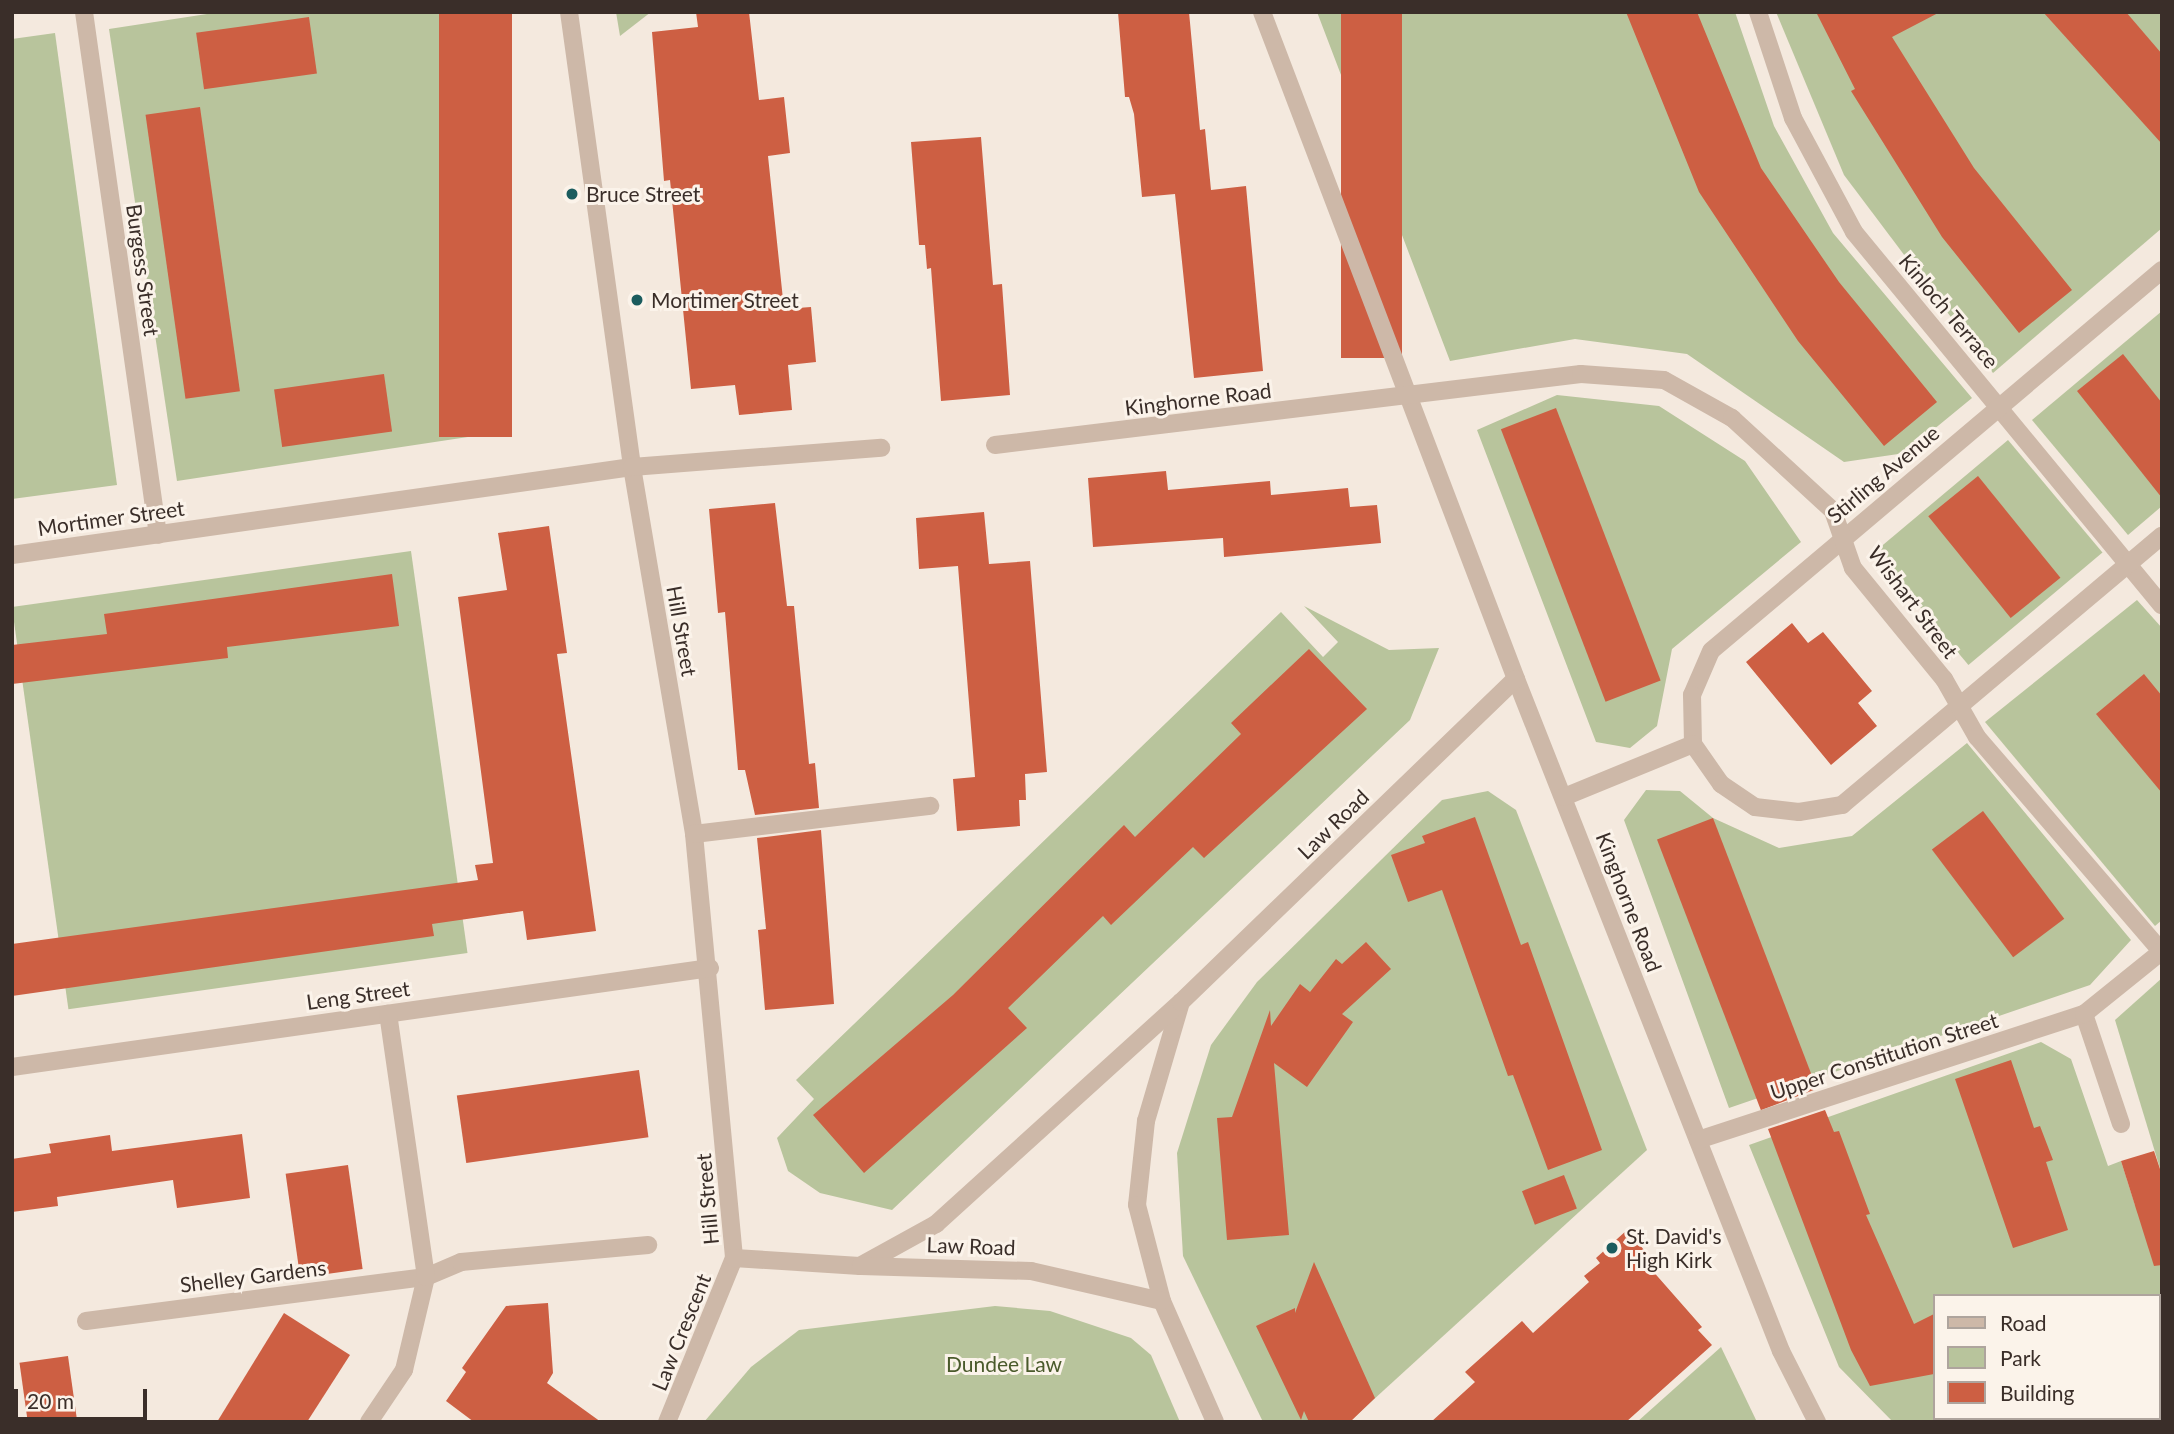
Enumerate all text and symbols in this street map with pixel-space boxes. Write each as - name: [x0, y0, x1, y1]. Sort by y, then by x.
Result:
- place label: Bruce Street: [586, 181, 700, 207]
- marker: Bruce Street: [564, 186, 580, 202]
- street label: Burgess Street: [121, 202, 165, 338]
- street label: Kinloch Terrace: [1894, 248, 2004, 374]
- place label: Mortimer Street: [651, 287, 799, 313]
- marker: Mortimer Street: [629, 292, 645, 308]
- street label: Kinghorne Road: [1123, 377, 1273, 421]
- street label: Stirling Avenue: [1822, 420, 1944, 528]
- street label: Mortimer Street: [36, 495, 186, 541]
- street label: Wishart Street: [1863, 541, 1963, 663]
- street label: Hill Street: [662, 584, 702, 678]
- street label: Law Road: [1292, 784, 1374, 864]
- street label: Kinghorne Road: [1591, 829, 1667, 975]
- street label: Leng Street: [305, 975, 411, 1015]
- street label: Upper Constitution Street: [1767, 1007, 2001, 1105]
- street label: Hill Street: [690, 1152, 724, 1246]
- place label: St. David's High Kirk: [1626, 1223, 1722, 1273]
- street label: Law Road: [926, 1232, 1016, 1260]
- marker: St. David's High Kirk: [1604, 1240, 1620, 1256]
- street label: Shelley Gardens: [178, 1255, 328, 1297]
- street label: Law Crescent: [646, 1270, 716, 1394]
- legend: [1932, 1294, 2160, 1420]
- text: Road: [2000, 1310, 2047, 1335]
- text: Park: [2000, 1345, 2041, 1370]
- park label: Dundee Law: [946, 1351, 1062, 1377]
- scale bar: [18, 1374, 150, 1418]
- text: Building: [2000, 1380, 2075, 1405]
- text: 20 m: [27, 1388, 74, 1413]

